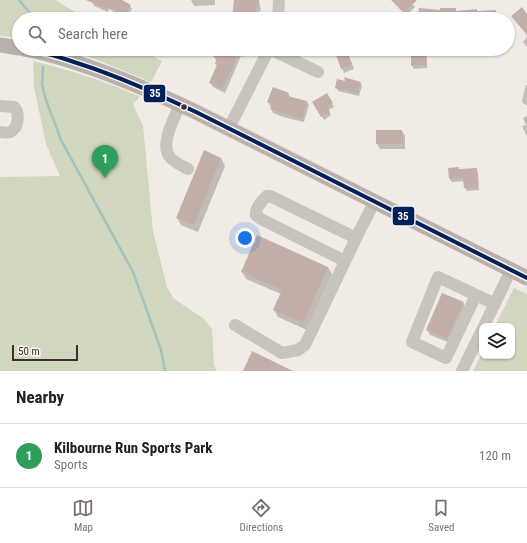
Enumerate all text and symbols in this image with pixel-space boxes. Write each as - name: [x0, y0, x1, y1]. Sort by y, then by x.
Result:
- search box: [12, 12, 515, 56]
- icon: search: [26, 23, 48, 45]
- text: Search here: [58, 25, 128, 43]
- line badge: 35: [143, 84, 166, 103]
- text: 35: [149, 87, 161, 100]
- unlabelled marker: [179, 102, 189, 112]
- pin: 1: [92, 145, 118, 178]
- line badge: 35: [392, 206, 415, 226]
- text: 35: [397, 210, 409, 223]
- your location: [235, 228, 255, 248]
- map controls: [479, 323, 515, 359]
- button: layers: [479, 323, 515, 359]
- scale bar: [12, 343, 78, 362]
- text: 50 m: [18, 345, 40, 358]
- text: Nearby: [16, 387, 64, 407]
- text: Kilbourne Run Sports Park: [54, 439, 212, 457]
- text: 1: [26, 448, 32, 463]
- text: 120 m: [479, 448, 511, 463]
- text: Sports: [54, 457, 88, 472]
- tab: Map: [72, 497, 94, 534]
- tab: Directions: [239, 497, 283, 534]
- tab: Saved: [428, 497, 455, 534]

